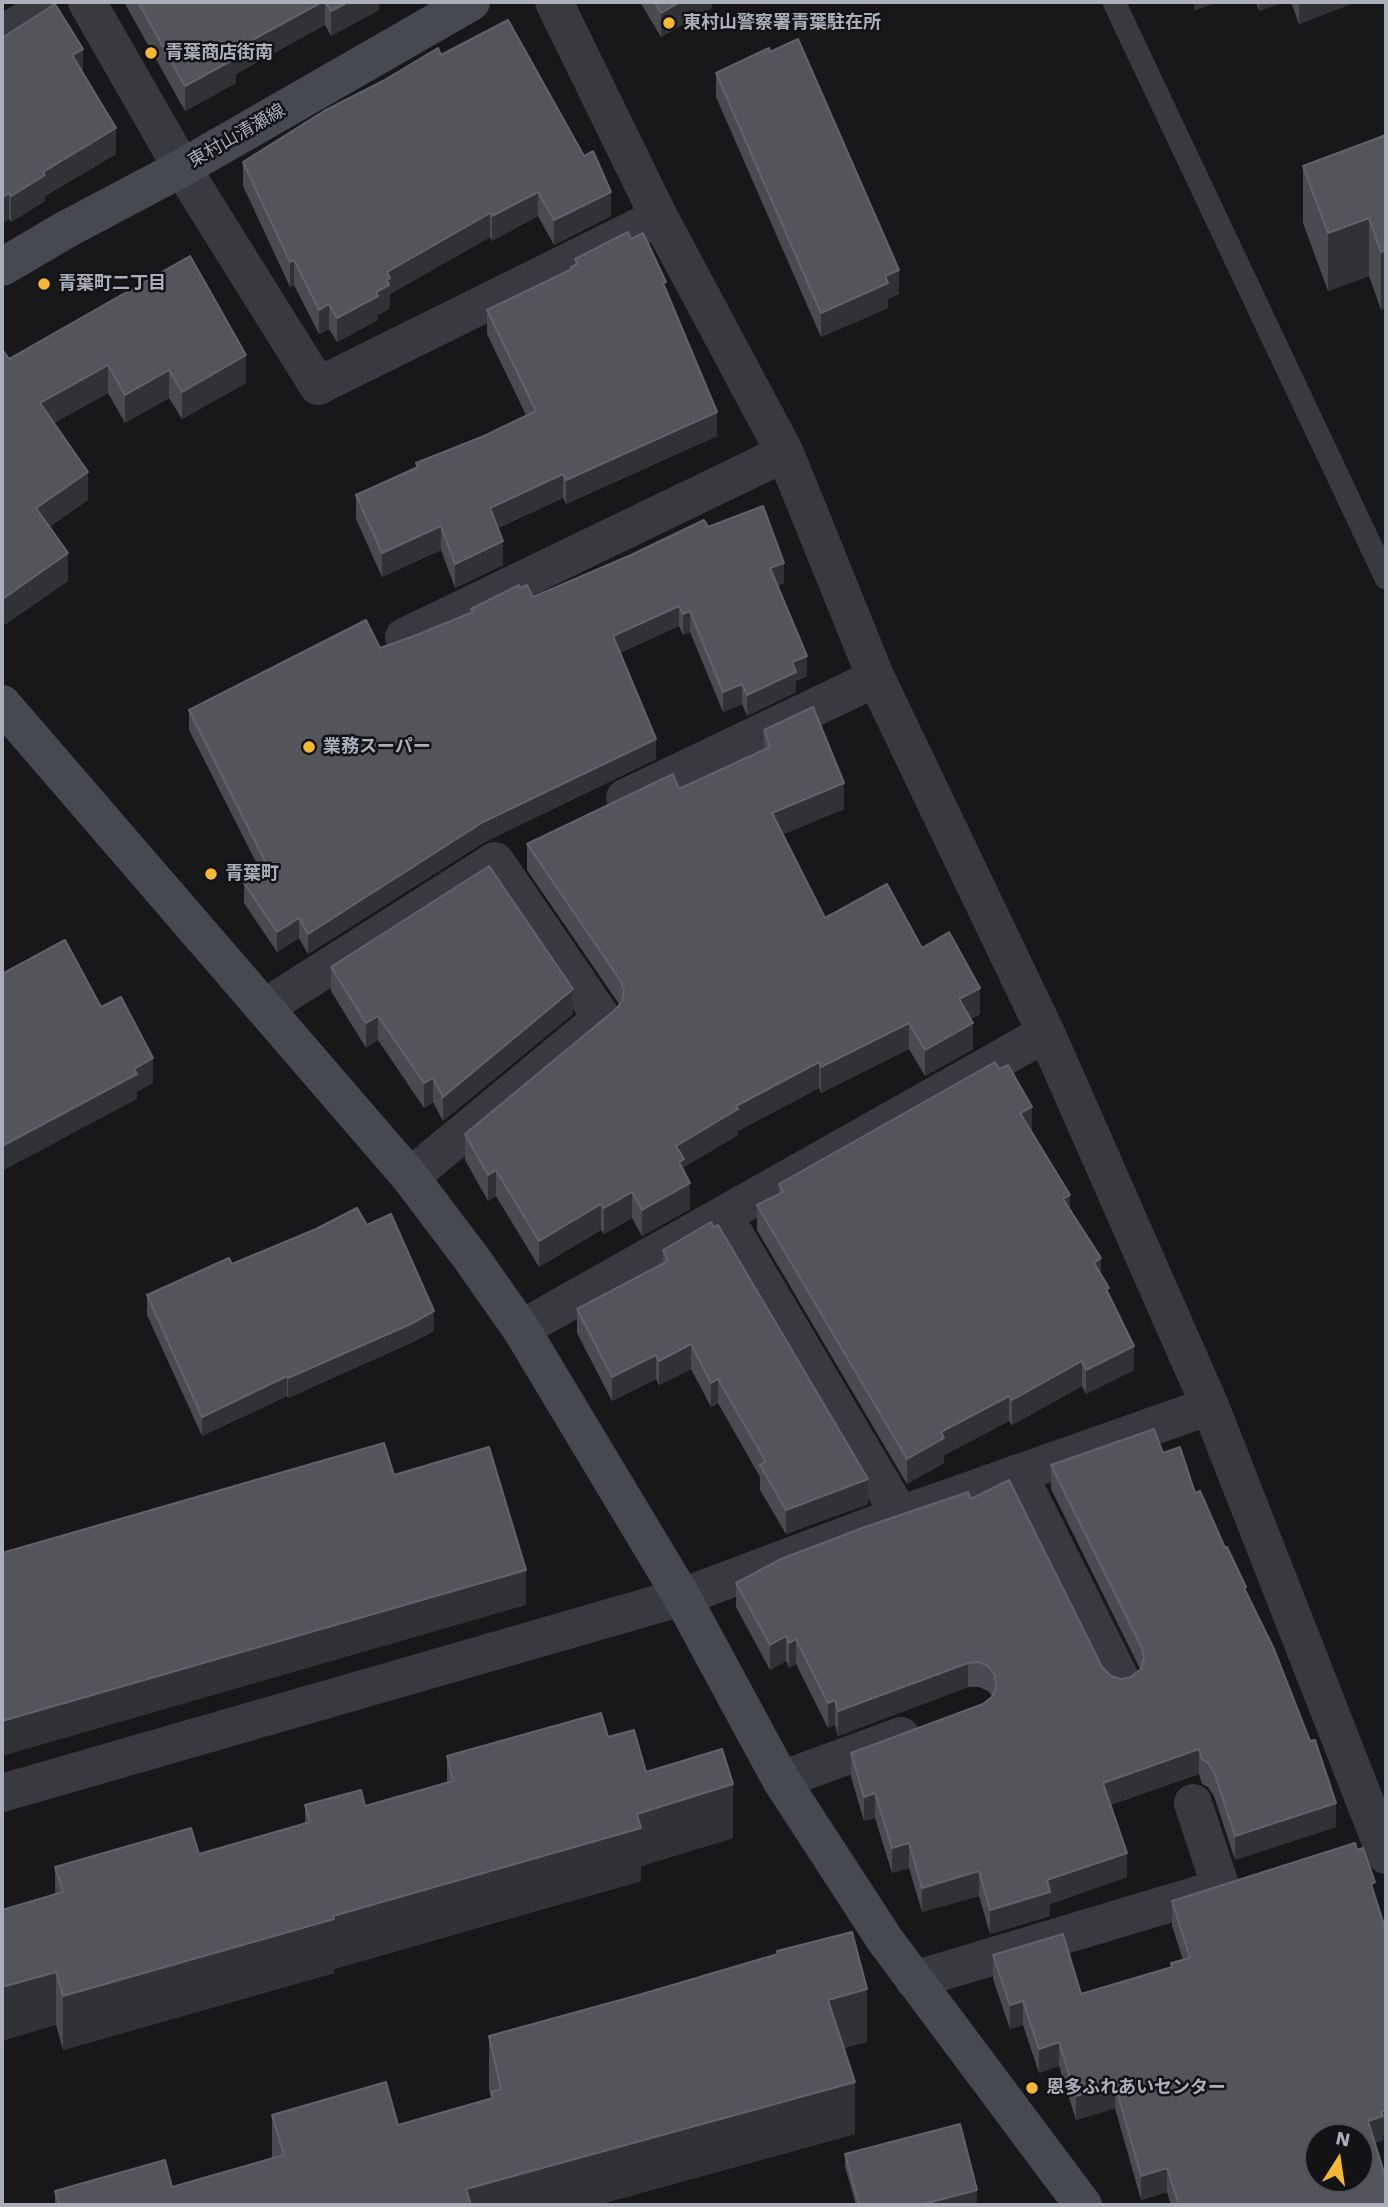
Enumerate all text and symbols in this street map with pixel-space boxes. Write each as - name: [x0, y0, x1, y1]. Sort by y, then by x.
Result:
- place label: 東村山警察署青葉駐在所: [683, 12, 881, 34]
- marker: 東村山警察署青葉駐在所: [661, 15, 677, 31]
- place label: 青葉商店街南: [165, 42, 273, 64]
- marker: 青葉商店街南: [143, 45, 159, 61]
- street label: 東村山清瀬線: [185, 100, 289, 172]
- place label: 青葉町二丁目: [58, 273, 166, 295]
- marker: 青葉町二丁目: [36, 276, 52, 292]
- place label: 業務スーパー: [323, 736, 431, 758]
- marker: 業務スーパー: [301, 739, 317, 755]
- place label: 青葉町: [225, 863, 279, 885]
- marker: 青葉町: [203, 866, 219, 882]
- place label: 恩多ふれあいセンター: [1046, 2077, 1226, 2099]
- marker: 恩多ふれあいセンター: [1024, 2080, 1040, 2096]
- north arrow: [1304, 2123, 1374, 2193]
- text: N: [1334, 2126, 1352, 2152]

